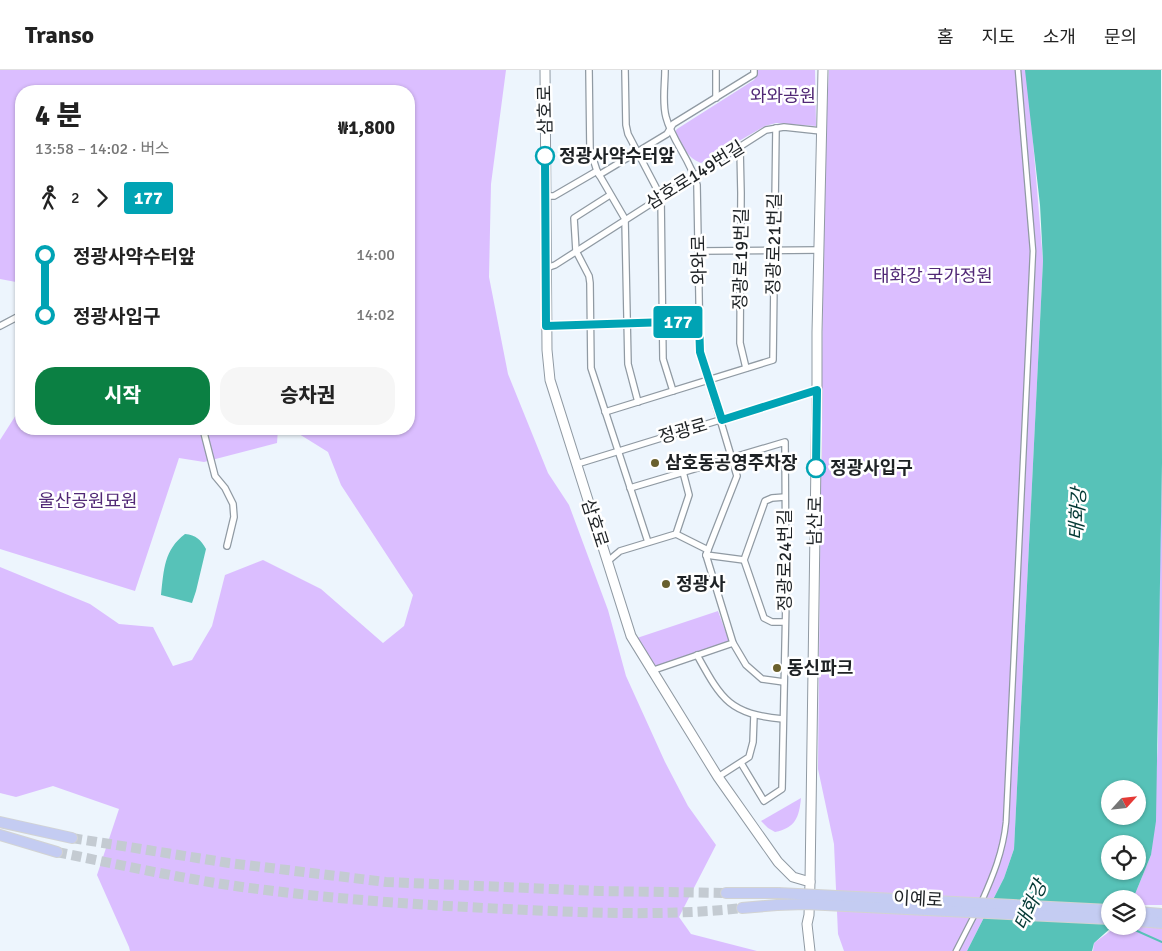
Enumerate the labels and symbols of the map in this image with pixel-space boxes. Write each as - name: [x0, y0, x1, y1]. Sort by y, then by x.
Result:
- street label: 삼호로: [534, 85, 556, 135]
- park label: 와와공원: [750, 85, 816, 107]
- street label: 삼호로149번길: [642, 136, 748, 214]
- place label: 정광사약수터앞: [559, 145, 675, 167]
- marker: 정광사약수터앞: [535, 146, 555, 166]
- street label: 정광로21번길: [762, 193, 786, 295]
- street label: 정광로19번길: [729, 208, 753, 310]
- street label: 와와로: [688, 235, 710, 285]
- park label: 태화강 국가정원: [873, 265, 993, 287]
- line badge: 177: [649, 306, 707, 338]
- street label: 정광로: [656, 414, 710, 448]
- place label: 삼호동공영주차장: [665, 452, 798, 474]
- marker: 삼호동공영주차장: [649, 457, 661, 469]
- place label: 정광사입구: [830, 457, 913, 479]
- marker: 정광사입구: [806, 458, 826, 478]
- water label: 태화강: [1065, 485, 1091, 541]
- park label: 울산공원묘원: [38, 490, 138, 512]
- street label: 삼호로: [577, 496, 613, 550]
- street label: 남산로: [804, 496, 826, 546]
- street label: 정광로24번길: [774, 509, 796, 611]
- place label: 정광사: [676, 573, 726, 595]
- marker: 정광사: [660, 578, 672, 590]
- place label: 동신파크: [787, 657, 853, 679]
- marker: 동신파크: [771, 662, 783, 674]
- north arrow: [1101, 780, 1146, 825]
- water label: 태화강: [1009, 874, 1054, 934]
- street label: 이예로: [893, 887, 943, 911]

